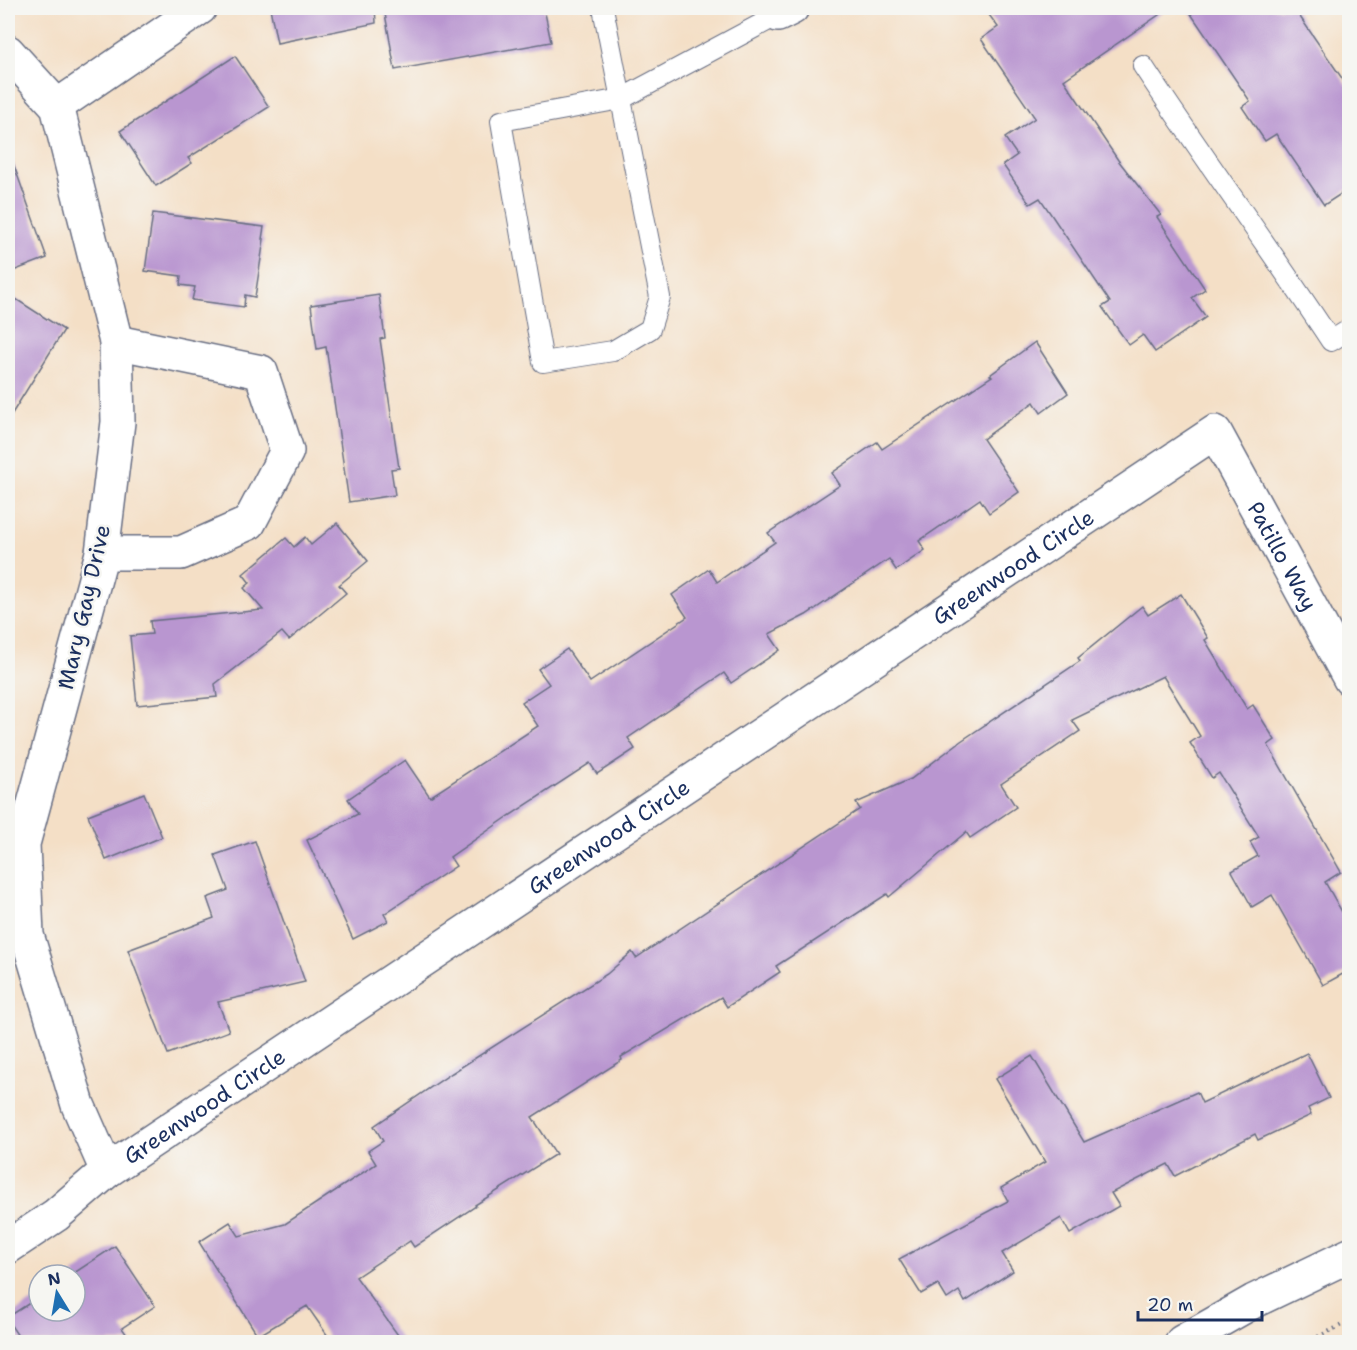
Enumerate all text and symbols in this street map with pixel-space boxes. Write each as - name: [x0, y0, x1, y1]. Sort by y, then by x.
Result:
- street label: Patillo Way: [1241, 496, 1324, 616]
- street label: Greenwood Circle: [926, 502, 1099, 631]
- street label: Mary Gay Drive: [51, 522, 117, 692]
- street label: Greenwood Circle: [522, 772, 695, 901]
- street label: Greenwood Circle: [118, 1042, 291, 1170]
- north arrow: [27, 1263, 87, 1323]
- text: N: [46, 1267, 62, 1290]
- scale bar: [1138, 1284, 1262, 1322]
- text: 20 m: [1147, 1293, 1193, 1317]

